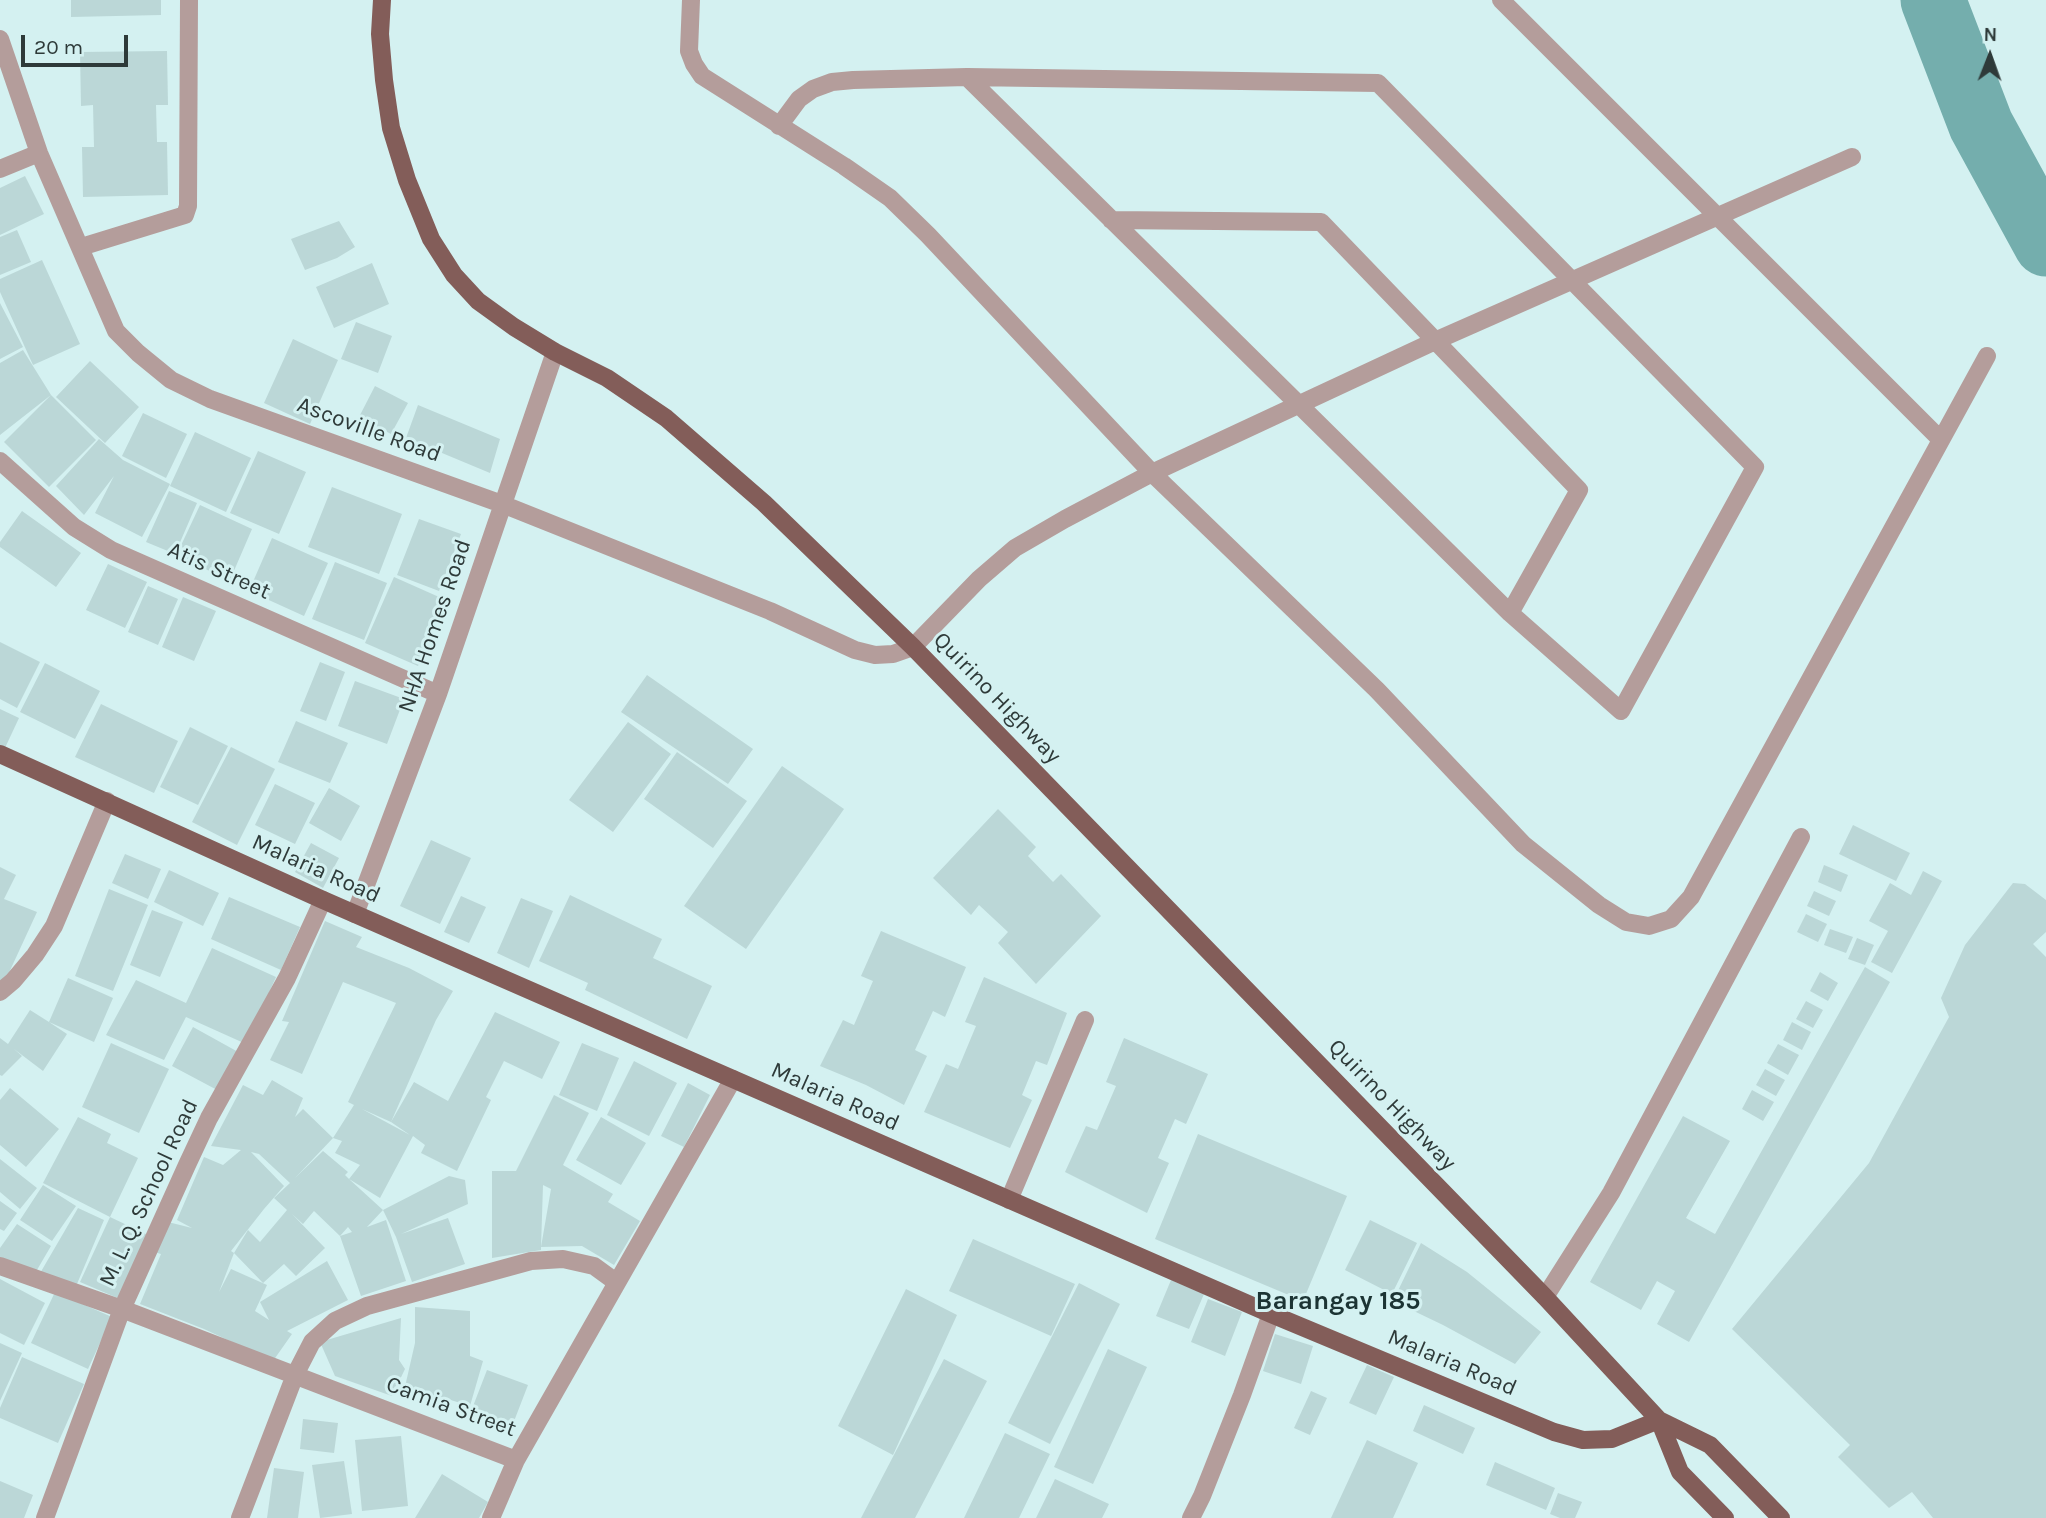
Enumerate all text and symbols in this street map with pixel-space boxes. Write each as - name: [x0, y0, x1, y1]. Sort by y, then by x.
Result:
- scale bar: [24, 21, 131, 65]
- north arrow: [1955, 21, 2025, 91]
- text: N: [1983, 24, 1997, 46]
- text: 20 m: [34, 35, 83, 59]
- street label: Ascoville Road: [293, 391, 445, 469]
- street label: Atis Street: [163, 536, 275, 606]
- street label: NHA Homes Road: [392, 536, 478, 716]
- street label: Quirino Highway: [927, 627, 1067, 769]
- street label: Malaria Road: [248, 828, 384, 910]
- street label: Quirino Highway: [1322, 1034, 1462, 1176]
- street label: Malaria Road: [767, 1056, 903, 1138]
- street label: M. L. Q. School Road: [93, 1095, 205, 1291]
- district label: Barangay 185: [1256, 1286, 1420, 1318]
- street label: Malaria Road: [1383, 1323, 1521, 1403]
- street label: Camia Street: [382, 1371, 520, 1443]

